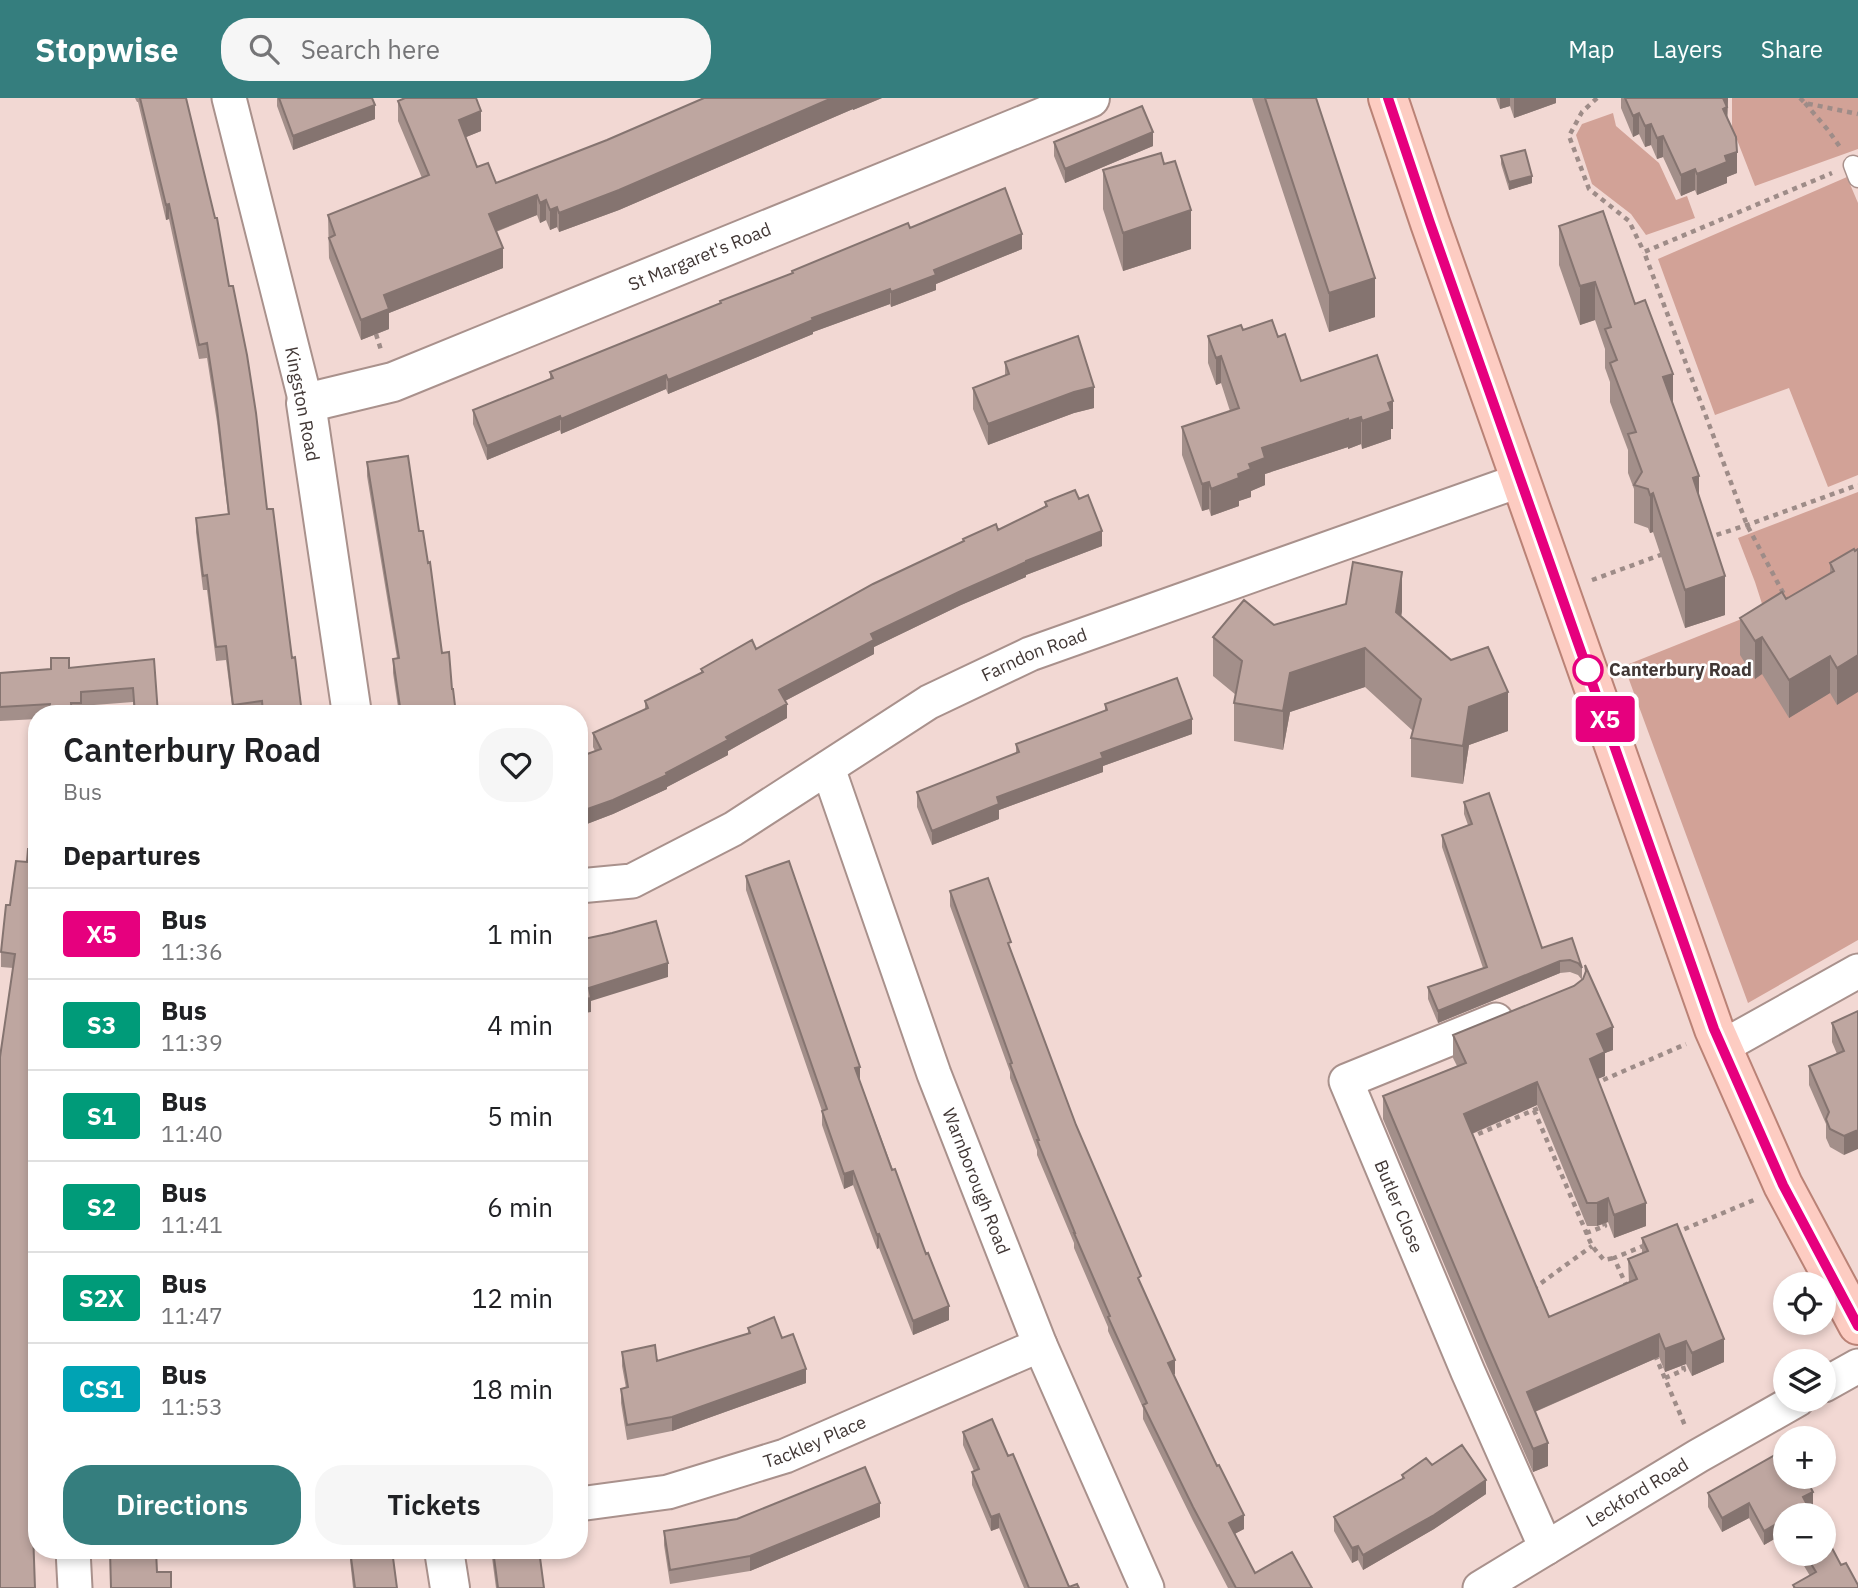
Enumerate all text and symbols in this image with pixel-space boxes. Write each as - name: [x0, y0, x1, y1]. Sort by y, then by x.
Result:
- search box: [221, 18, 711, 81]
- text: Stopwise: [35, 28, 179, 71]
- icon: search: [245, 30, 283, 68]
- text: Search here: [301, 32, 440, 66]
- text: Map: [1568, 33, 1615, 65]
- text: Layers: [1653, 33, 1723, 65]
- text: Share: [1761, 33, 1823, 65]
- street label: St Margaret's Road: [625, 217, 774, 296]
- street label: Kingston Road: [280, 345, 325, 463]
- street label: Farndon Road: [978, 623, 1090, 686]
- marker: Canterbury Road: [1573, 655, 1603, 685]
- place label: Canterbury Road: [1609, 658, 1752, 681]
- line badge: X5: [1574, 696, 1636, 742]
- text: X5: [1590, 703, 1620, 735]
- text: Canterbury Road: [63, 728, 321, 771]
- button: heart: [479, 728, 553, 802]
- text: Bus: [63, 776, 102, 806]
- text: Departures: [63, 838, 201, 872]
- text: Bus: [161, 902, 207, 936]
- text: 1 min: [487, 917, 553, 951]
- text: X5: [86, 918, 117, 950]
- text: 11:36: [161, 936, 223, 966]
- text: Bus: [161, 993, 207, 1027]
- text: 4 min: [487, 1008, 553, 1042]
- text: S3: [87, 1009, 116, 1041]
- text: 11:39: [161, 1027, 223, 1057]
- text: Bus: [161, 1084, 207, 1118]
- text: 5 min: [487, 1099, 553, 1133]
- text: S1: [87, 1100, 116, 1132]
- street label: Warnborough Road: [937, 1105, 1015, 1258]
- text: 11:40: [161, 1118, 223, 1148]
- street label: Butler Close: [1369, 1156, 1429, 1256]
- text: Bus: [161, 1175, 207, 1209]
- text: 6 min: [487, 1190, 553, 1224]
- text: S2: [87, 1191, 116, 1223]
- text: 11:41: [161, 1209, 223, 1239]
- text: Bus: [161, 1266, 207, 1300]
- map controls: [1773, 1272, 1836, 1566]
- button: locate: [1773, 1272, 1836, 1335]
- text: 12 min: [472, 1281, 553, 1315]
- text: S2X: [79, 1282, 124, 1314]
- text: 11:47: [161, 1300, 223, 1330]
- button: layers: [1773, 1349, 1836, 1412]
- text: Bus: [161, 1357, 207, 1391]
- text: 18 min: [472, 1372, 553, 1406]
- text: CS1: [79, 1373, 124, 1405]
- text: 11:53: [161, 1391, 223, 1421]
- street label: Tackley Place: [760, 1410, 870, 1473]
- button: +: [1773, 1426, 1836, 1489]
- street label: Leckford Road: [1582, 1452, 1693, 1532]
- button: Directions: [63, 1465, 301, 1545]
- button: Tickets: [315, 1465, 553, 1545]
- button: −: [1773, 1503, 1836, 1566]

